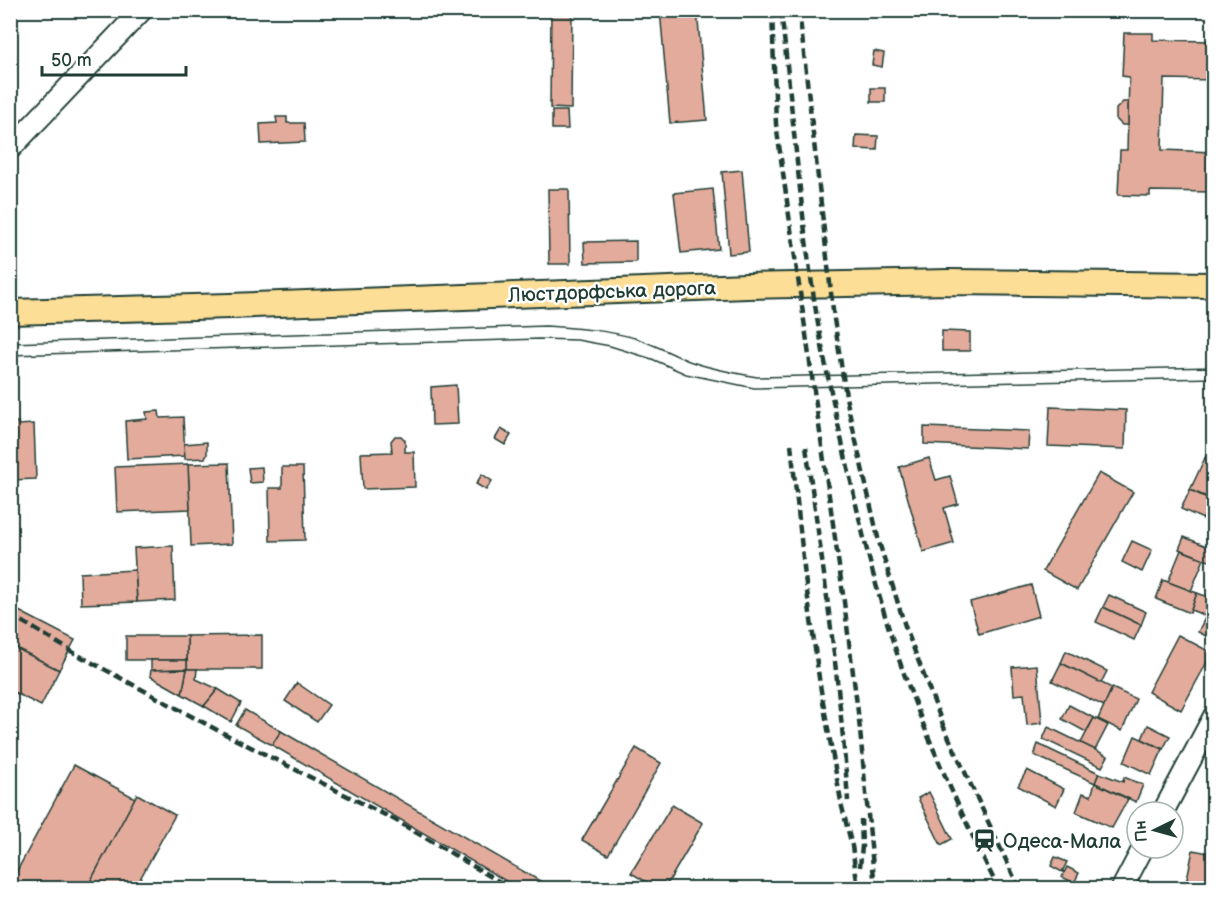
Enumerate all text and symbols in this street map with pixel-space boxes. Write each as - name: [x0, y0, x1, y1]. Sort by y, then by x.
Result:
- scale bar: [42, 39, 186, 77]
- text: 50 m: [51, 50, 92, 71]
- street label: Люстдорфська дорога: [507, 276, 717, 308]
- north arrow: [1125, 800, 1185, 860]
- text: Пн: [1131, 820, 1152, 843]
- station icon: Одеса-Мала: [972, 828, 998, 854]
- place label: Одеса-Мала: [1003, 830, 1122, 854]

